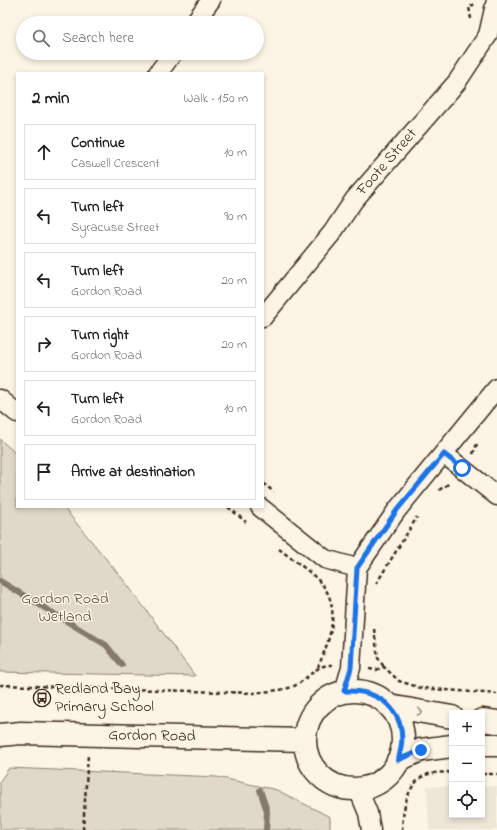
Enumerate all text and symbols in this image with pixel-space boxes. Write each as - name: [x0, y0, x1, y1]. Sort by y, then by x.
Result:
- search box: [16, 16, 264, 60]
- icon: search: [30, 27, 52, 49]
- text: Search here: [62, 27, 134, 49]
- text: 2 min: [32, 86, 69, 111]
- text: Walk · 150 m: [183, 89, 248, 108]
- street label: Foote Street: [350, 123, 424, 202]
- text: Continue: [71, 132, 125, 154]
- icon: ahead: [33, 141, 55, 163]
- text: 10 m: [224, 143, 247, 162]
- text: Caswell Crescent: [71, 154, 160, 173]
- text: Turn left: [71, 196, 124, 218]
- icon: left: [33, 205, 55, 227]
- text: 90 m: [224, 207, 247, 226]
- text: Syracuse Street: [71, 218, 159, 237]
- text: Turn left: [71, 260, 124, 282]
- icon: left: [33, 269, 55, 291]
- text: 20 m: [222, 271, 247, 290]
- text: Gordon Road: [71, 282, 142, 301]
- text: Turn right: [71, 324, 129, 346]
- icon: right: [33, 333, 55, 355]
- text: 20 m: [222, 335, 247, 354]
- text: Gordon Road: [71, 346, 142, 365]
- text: Turn left: [71, 388, 124, 410]
- icon: left: [33, 397, 55, 419]
- text: 10 m: [224, 399, 247, 418]
- text: Gordon Road: [71, 410, 142, 429]
- route start: [453, 459, 471, 477]
- icon: arrive: [33, 461, 55, 483]
- text: Arrive at destination: [71, 461, 195, 483]
- park label: Gordon Road Wetland: [21, 587, 109, 629]
- place label: Redland Bay Primary School: [55, 677, 154, 719]
- bus stop icon: Redland Bay Primary School: [32, 688, 52, 708]
- one-way arrow: [417, 707, 423, 716]
- map controls: [449, 710, 485, 818]
- button: +: [449, 710, 485, 746]
- street label: Gordon Road: [108, 723, 196, 749]
- route end: [412, 741, 430, 759]
- button: −: [449, 746, 485, 782]
- button: locate: [449, 782, 485, 818]

